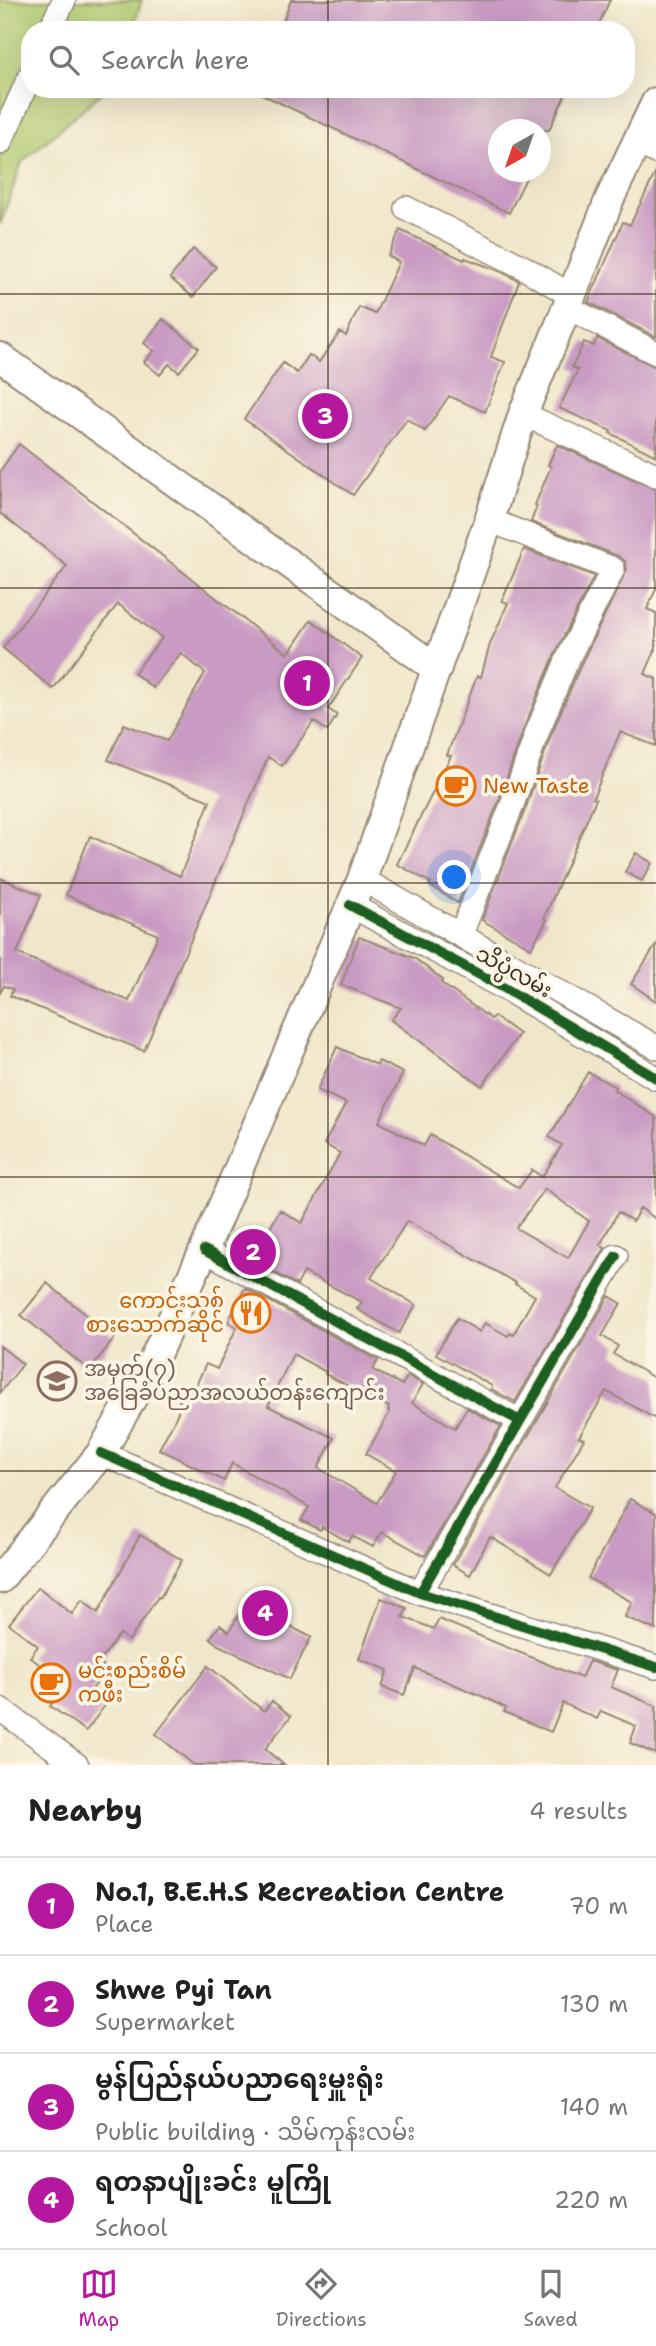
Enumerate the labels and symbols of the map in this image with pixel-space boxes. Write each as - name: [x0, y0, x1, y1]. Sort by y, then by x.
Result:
- north arrow: [488, 119, 551, 182]
- pin: 3: [302, 390, 348, 442]
- pin: 1: [284, 657, 330, 709]
- cafe icon: New Taste: [435, 765, 477, 807]
- place label: New Taste: [483, 772, 590, 800]
- your location: [437, 860, 471, 894]
- street label: သိပ္ပံလမ်း: [469, 938, 558, 1007]
- pin: 2: [230, 1226, 276, 1278]
- place label: ကောင်းသစ် စားသောက်ဆိုင်: [86, 1285, 224, 1342]
- restaurant icon: ကောင်းသစ် စားသောက်ဆိုင်: [230, 1292, 272, 1334]
- place label: အမှတ်(၇) အခြေခံပညာအလယ်တန်းကျောင်း: [84, 1353, 385, 1411]
- school or university icon: အမှတ်(၇) အခြေခံပညာအလယ်တန်းကျောင်း: [36, 1360, 78, 1402]
- pin: 4: [242, 1587, 288, 1639]
- place label: မင်းစည်းစိမ် ကဖီး: [78, 1655, 186, 1709]
- cafe icon: မင်းစည်းစိမ် ကဖီး: [30, 1662, 72, 1704]

